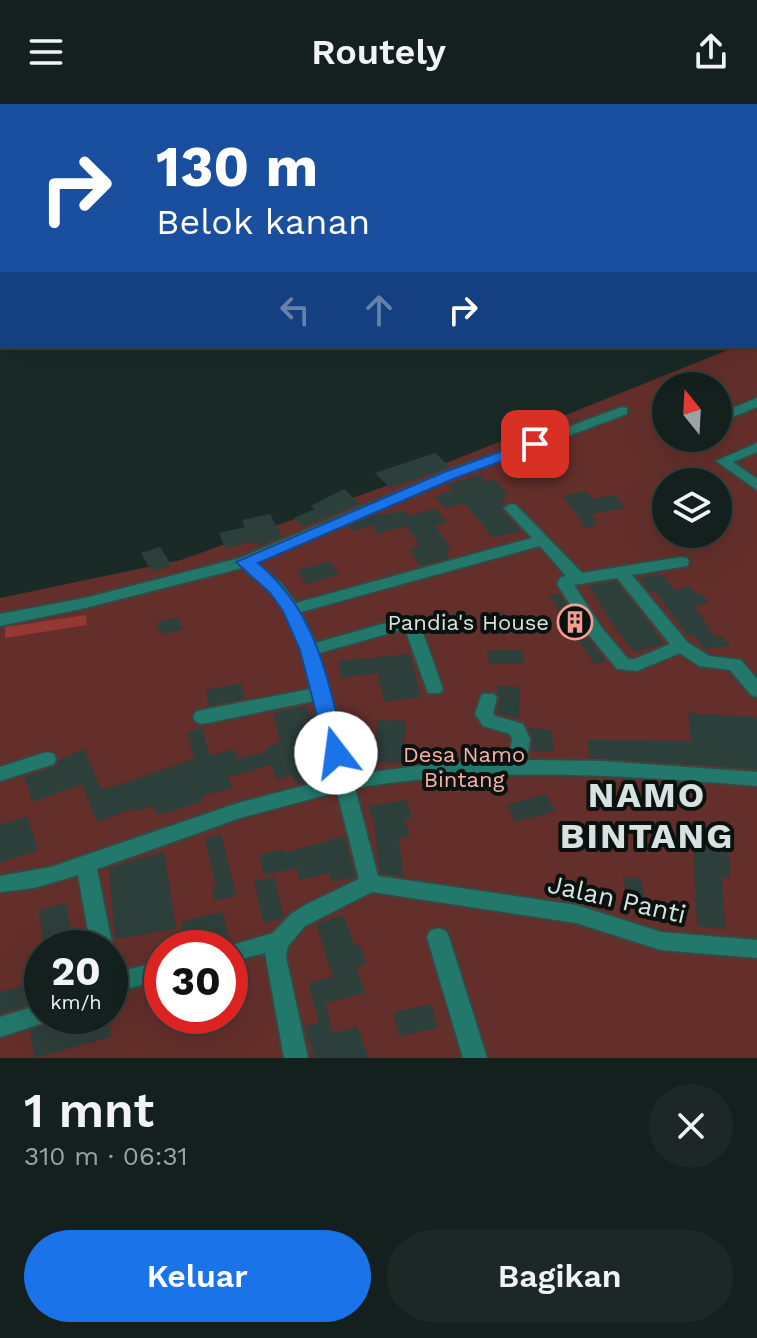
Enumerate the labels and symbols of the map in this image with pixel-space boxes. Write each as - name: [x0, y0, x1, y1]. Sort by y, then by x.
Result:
- north arrow: [652, 372, 732, 452]
- pin: [501, 410, 569, 478]
- building icon: Pandia's House: [556, 603, 594, 641]
- place label: Pandia's House: [387, 610, 549, 635]
- position arrow: [294, 711, 378, 795]
- park label: Desa Namo Bintang: [403, 742, 525, 792]
- district label: NAMO BINTANG: [560, 774, 734, 857]
- street label: Jalan Panti: [545, 869, 689, 929]
- speed limit sign: 30: [144, 930, 248, 1034]

